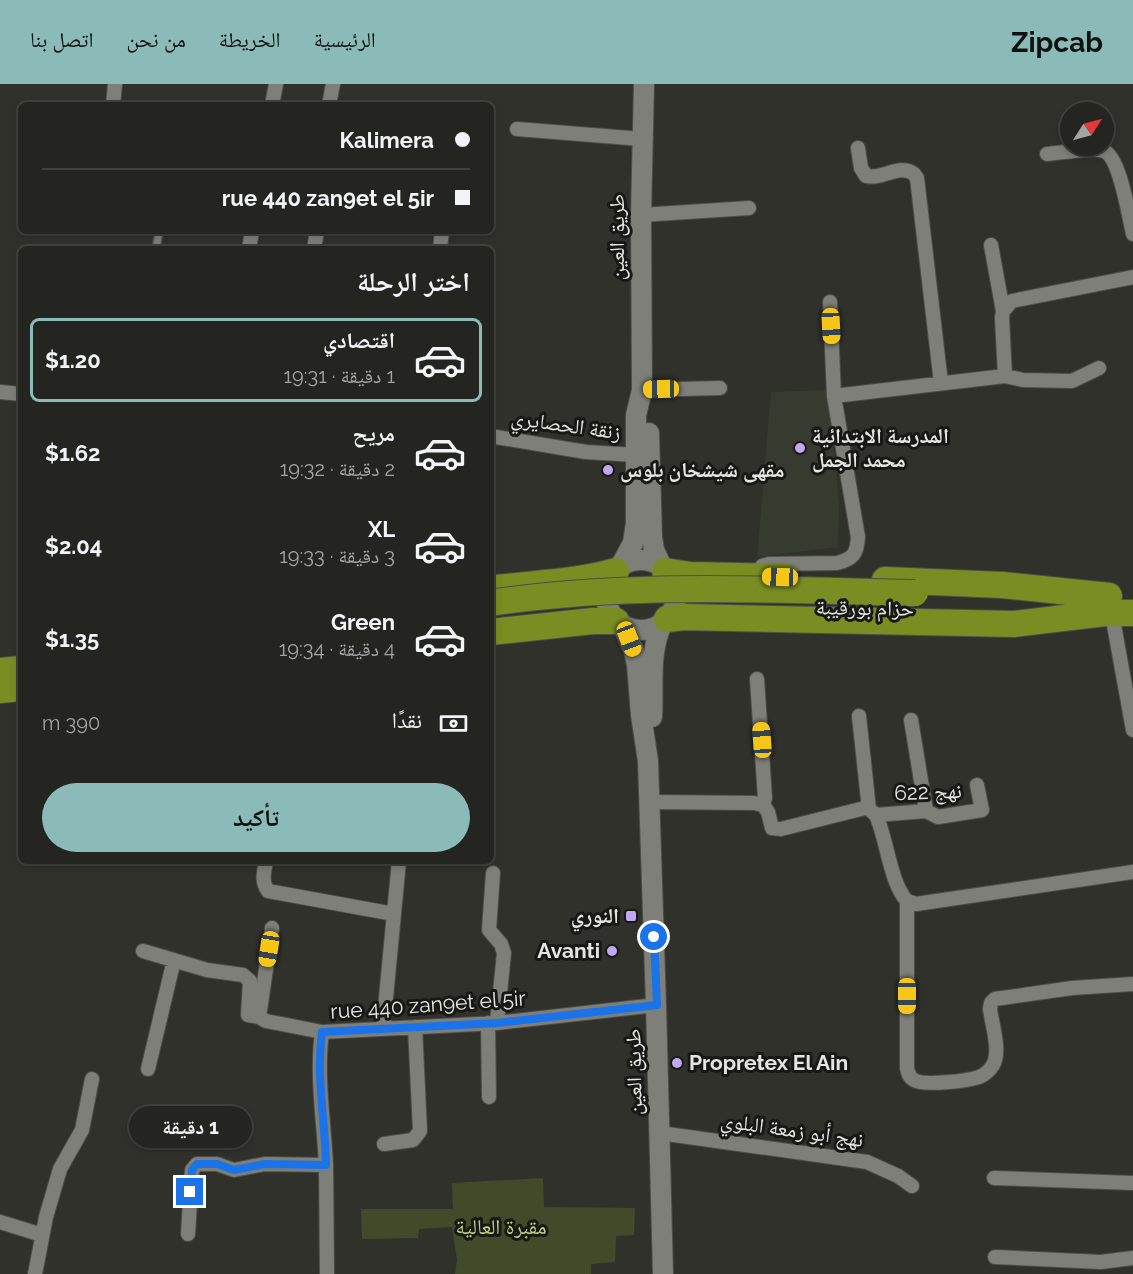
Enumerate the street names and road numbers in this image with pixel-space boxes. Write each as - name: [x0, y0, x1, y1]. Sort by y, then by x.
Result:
- street label: طريق العين: [604, 194, 630, 280]
- street label: زنقة الحصايري: [509, 404, 623, 449]
- street label: حزام بورقيبة: [816, 594, 914, 623]
- street label: نهج 622: [894, 778, 962, 806]
- street label: rue 440 zan9et el 5ir: [329, 985, 527, 1024]
- street label: طريق العين: [620, 1029, 648, 1115]
- street label: نهج أبو زمعة البلوي: [719, 1107, 865, 1156]

